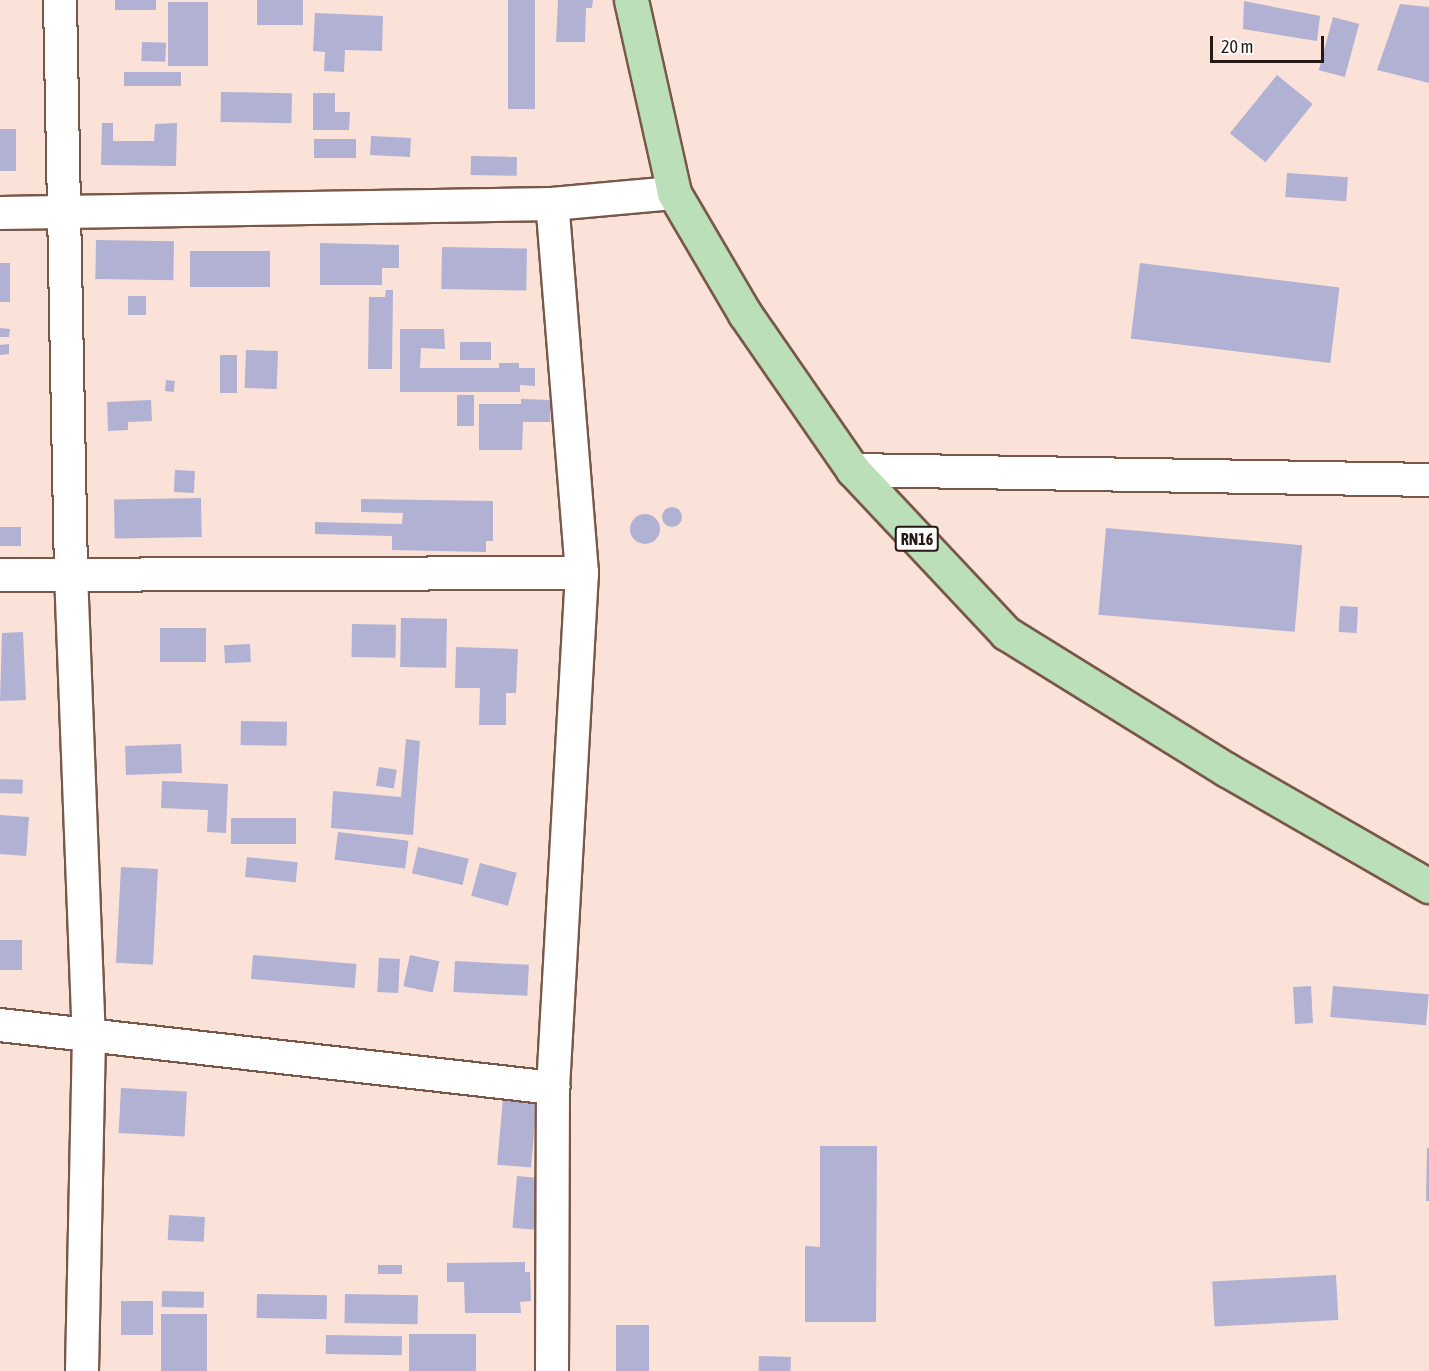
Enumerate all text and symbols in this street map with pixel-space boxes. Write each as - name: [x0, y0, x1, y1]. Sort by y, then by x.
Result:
- scale bar: [1213, 24, 1327, 62]
- text: 20 m: [1221, 36, 1253, 57]
- road number: RN16: [894, 526, 940, 552]

